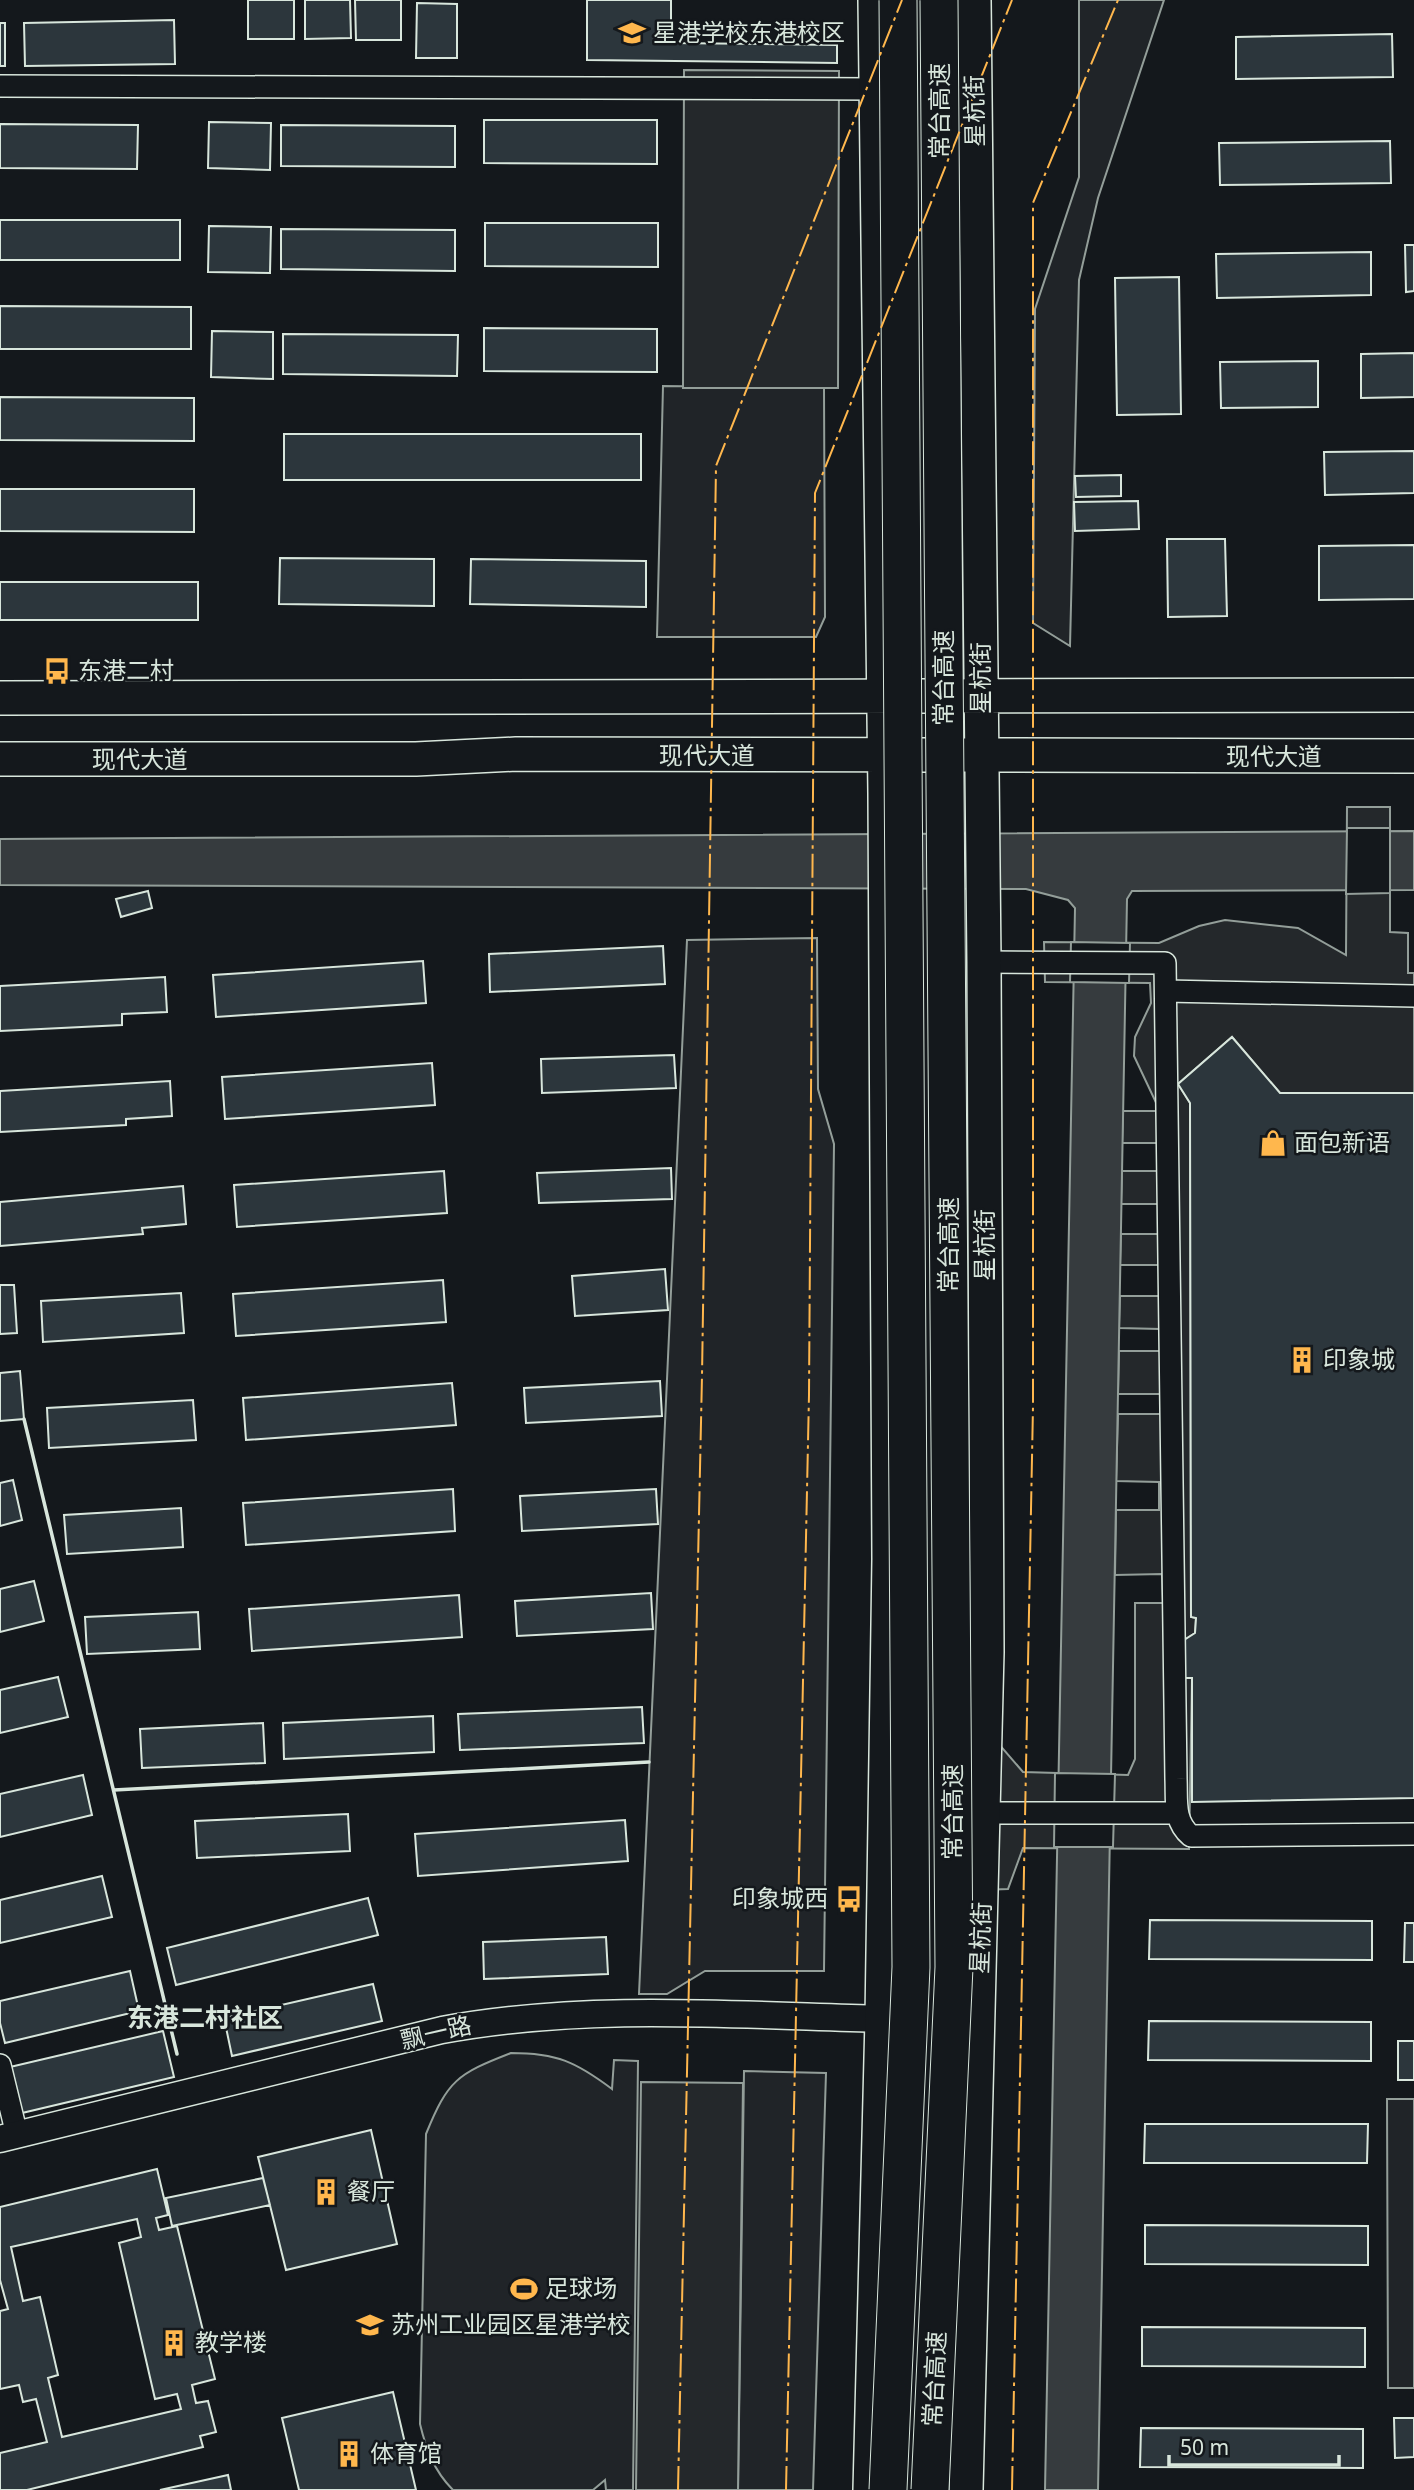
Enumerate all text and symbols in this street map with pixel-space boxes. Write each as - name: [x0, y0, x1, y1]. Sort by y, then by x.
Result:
- place label: 星港学校东港校区: [653, 15, 845, 48]
- school or university icon: 星港学校东港校区: [617, 18, 647, 48]
- street label: 常台高速: [922, 63, 955, 159]
- street label: 星杭街: [956, 75, 991, 147]
- street label: 常台高速: [926, 630, 959, 726]
- street label: 星杭街: [963, 642, 996, 714]
- place label: 东港二村: [78, 653, 174, 686]
- bus stop icon: 东港二村: [42, 656, 72, 686]
- street label: 现代大道: [659, 738, 755, 771]
- street label: 现代大道: [1226, 739, 1322, 772]
- street label: 现代大道: [92, 742, 188, 775]
- place label: 面包新语: [1294, 1125, 1390, 1158]
- shop icon: 面包新语: [1258, 1128, 1288, 1158]
- street label: 常台高速: [931, 1197, 964, 1293]
- street label: 星杭街: [967, 1209, 1000, 1281]
- place label: 印象城: [1323, 1342, 1395, 1375]
- building icon: 印象城: [1287, 1345, 1317, 1375]
- street label: 常台高速: [935, 1764, 968, 1860]
- place label: 印象城西: [732, 1881, 828, 1914]
- bus stop icon: 印象城西: [834, 1884, 864, 1914]
- street label: 星杭街: [962, 1901, 997, 1975]
- district label: 东港二村社区: [127, 1999, 283, 2035]
- street label: 飘一路: [397, 2007, 474, 2056]
- place label: 餐厅: [347, 2174, 395, 2207]
- building icon: 餐厅: [311, 2177, 341, 2207]
- place label: 足球场: [545, 2271, 617, 2304]
- sports icon: 足球场: [509, 2274, 539, 2304]
- place label: 苏州工业园区星港学校: [391, 2307, 631, 2340]
- school or university icon: 苏州工业园区星港学校: [355, 2310, 385, 2340]
- place label: 教学楼: [195, 2325, 267, 2358]
- building icon: 教学楼: [159, 2328, 189, 2358]
- street label: 常台高速: [915, 2330, 952, 2428]
- scale bar: [1169, 2424, 1339, 2468]
- text: 50 m: [1180, 2433, 1229, 2461]
- place label: 体育馆: [370, 2436, 442, 2469]
- building icon: 体育馆: [334, 2439, 364, 2469]

